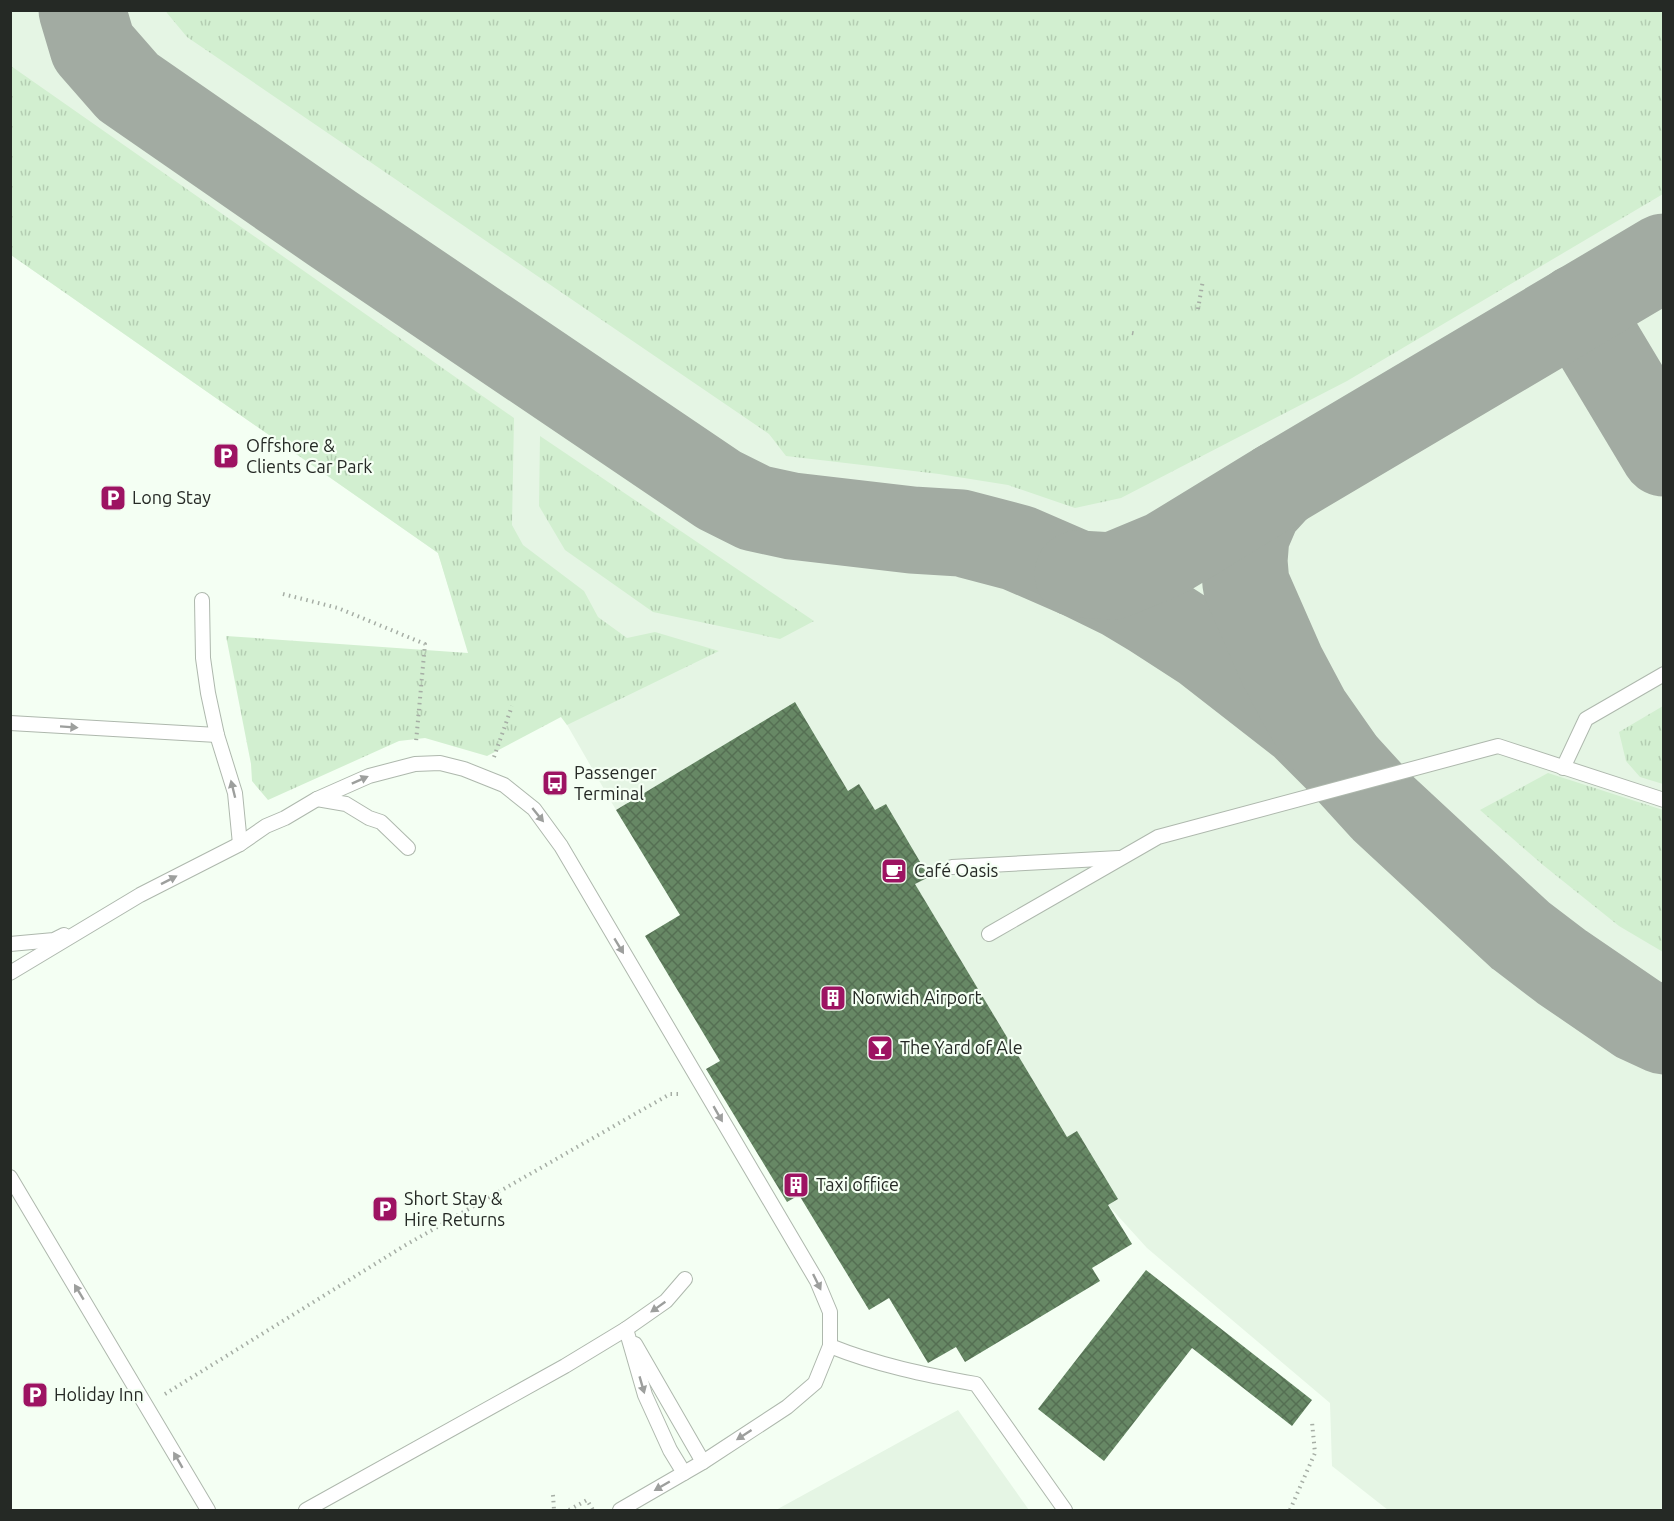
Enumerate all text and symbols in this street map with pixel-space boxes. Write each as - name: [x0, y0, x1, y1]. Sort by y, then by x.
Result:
- place label: Offshore & Clients Car Park: [246, 435, 372, 476]
- parking icon: Offshore & Clients Car Park: [211, 441, 241, 471]
- parking icon: Long Stay: [98, 483, 128, 513]
- place label: Long Stay: [132, 487, 211, 507]
- one-way arrow: [59, 722, 78, 731]
- place label: Passenger Terminal: [574, 762, 657, 803]
- bus stop icon: Passenger Terminal: [540, 768, 570, 798]
- one-way arrow: [352, 775, 370, 785]
- one-way arrow: [228, 779, 238, 798]
- one-way arrow: [531, 807, 544, 823]
- cafe icon: Café Oasis: [879, 856, 909, 886]
- place label: Café Oasis: [914, 860, 999, 880]
- one-way arrow: [161, 875, 178, 885]
- one-way arrow: [614, 938, 625, 954]
- building icon: Norwich Airport: [818, 983, 848, 1013]
- place label: Norwich Airport: [852, 987, 982, 1007]
- bar icon: The Yard of Ale: [865, 1033, 895, 1063]
- place label: The Yard of Ale: [900, 1037, 1023, 1057]
- one-way arrow: [713, 1106, 724, 1122]
- building icon: Taxi office: [781, 1170, 811, 1200]
- place label: Taxi office: [816, 1174, 899, 1194]
- place label: Short Stay & Hire Returns: [404, 1188, 505, 1229]
- parking icon: Short Stay & Hire Returns: [370, 1194, 400, 1224]
- one-way arrow: [812, 1274, 821, 1291]
- one-way arrow: [74, 1283, 84, 1300]
- one-way arrow: [650, 1301, 666, 1313]
- one-way arrow: [638, 1376, 647, 1394]
- parking icon: Holiday Inn: [20, 1380, 50, 1410]
- place label: Holiday Inn: [54, 1384, 144, 1404]
- one-way arrow: [736, 1430, 752, 1441]
- one-way arrow: [173, 1452, 184, 1468]
- one-way arrow: [654, 1481, 670, 1492]

